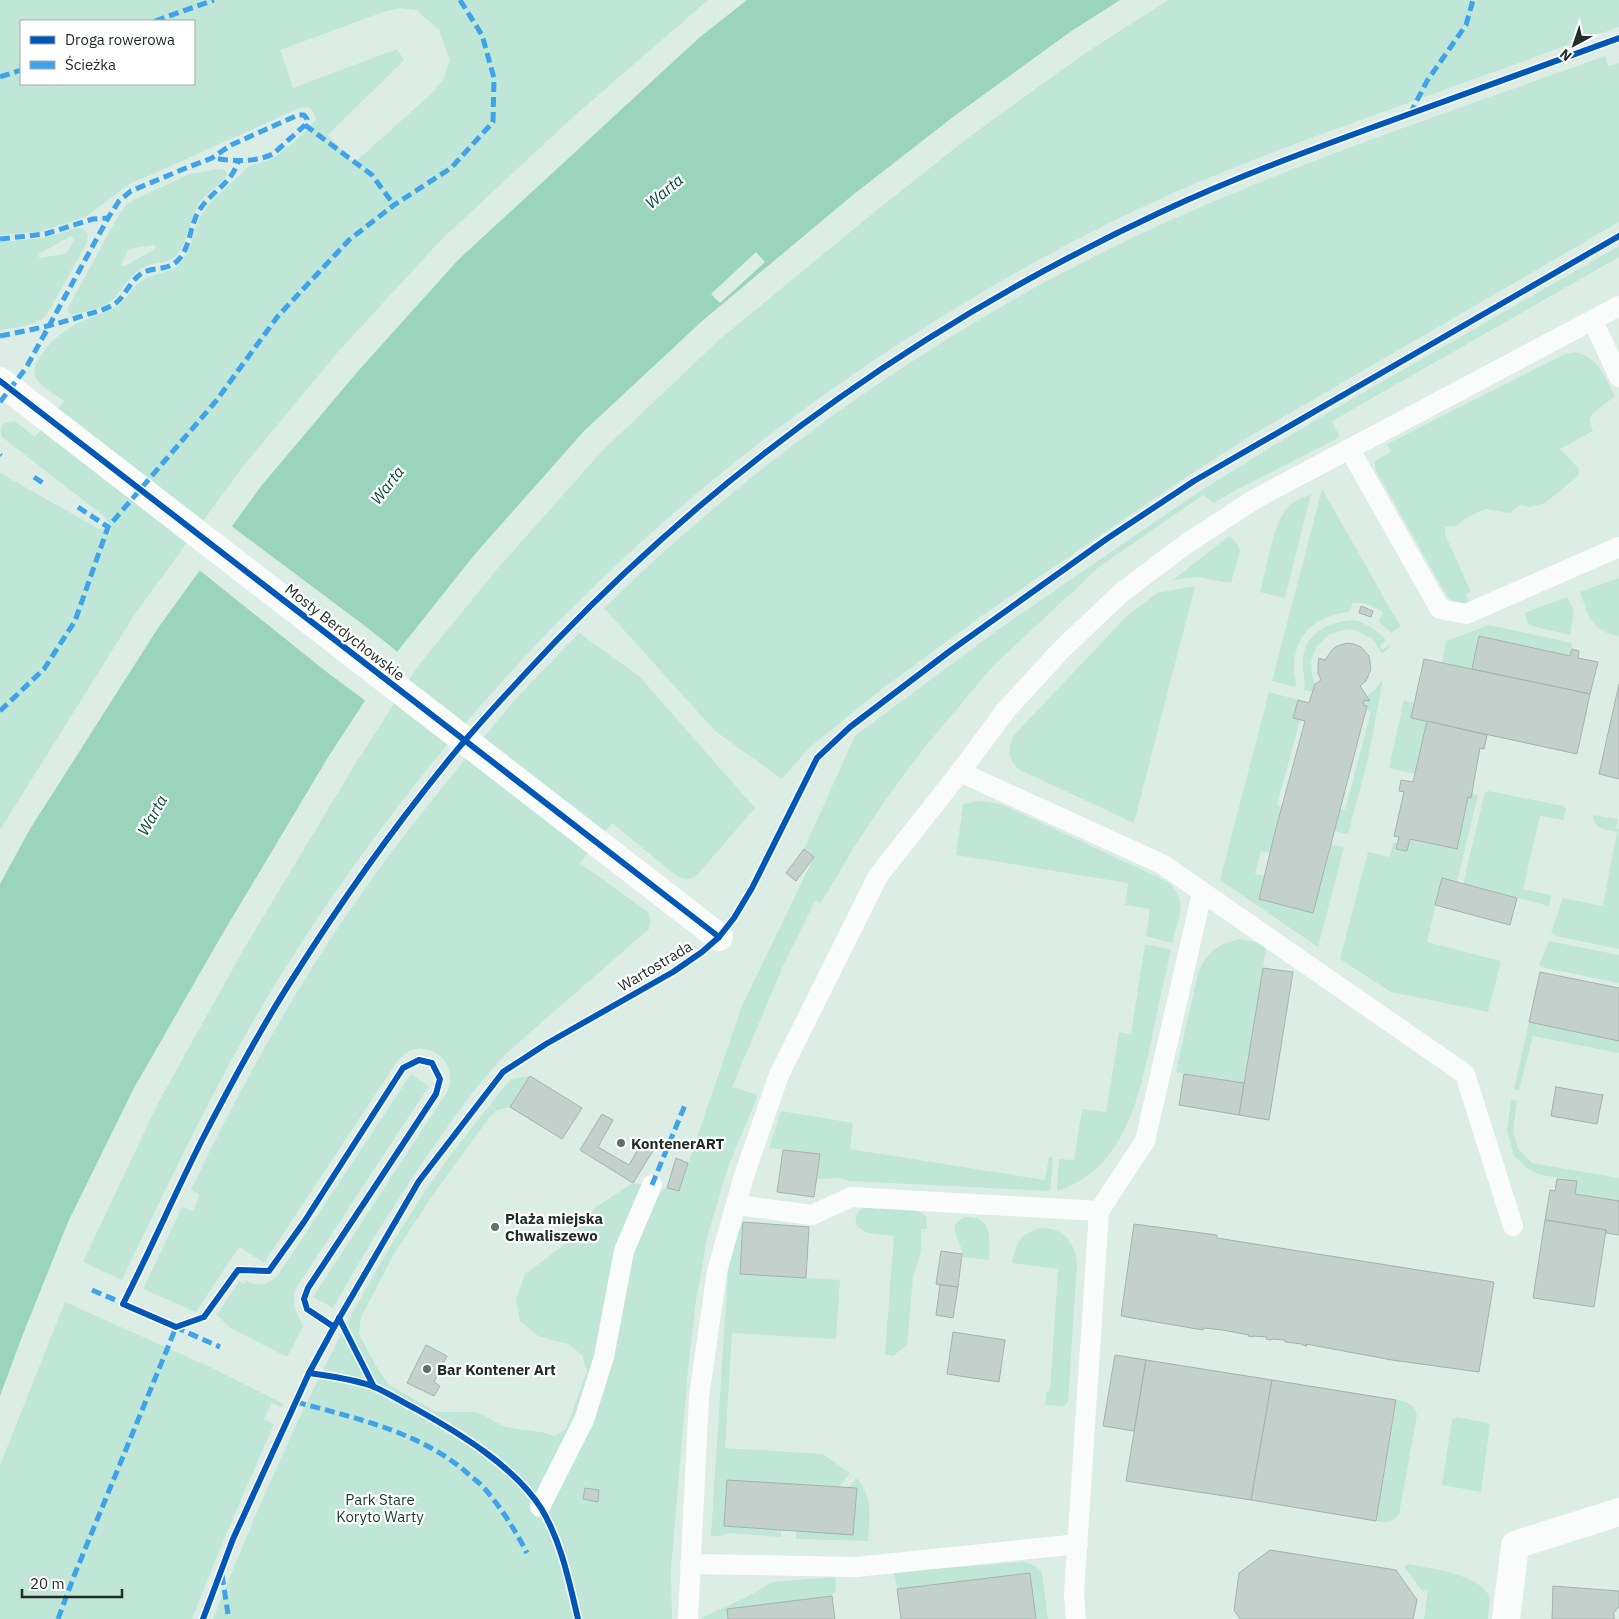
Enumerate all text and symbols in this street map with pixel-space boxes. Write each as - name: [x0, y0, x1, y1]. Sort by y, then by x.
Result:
- legend: [20, 20, 195, 85]
- north arrow: [1549, 20, 1599, 70]
- text: Droga rowerowa: [65, 30, 175, 49]
- text: N: [1556, 45, 1575, 65]
- text: Ścieżka: [65, 55, 116, 74]
- water label: Warta: [641, 169, 687, 213]
- water label: Warta: [366, 462, 408, 508]
- street label: Mosty Berdychowskie: [281, 579, 409, 685]
- water label: Warta: [133, 791, 171, 839]
- street label: Wartostrada: [615, 936, 695, 996]
- place label: KontenerART: [631, 1134, 724, 1153]
- marker: KontenerART: [615, 1137, 627, 1149]
- place label: Plaża miejska Chwaliszewo: [505, 1209, 603, 1245]
- marker: Plaża miejska Chwaliszewo: [489, 1221, 501, 1233]
- place label: Bar Kontener Art: [437, 1360, 556, 1379]
- marker: Bar Kontener Art: [421, 1363, 433, 1375]
- park label: Park Stare Koryto Warty: [336, 1490, 424, 1526]
- scale bar: [22, 1566, 122, 1598]
- text: 20 m: [30, 1574, 65, 1593]

